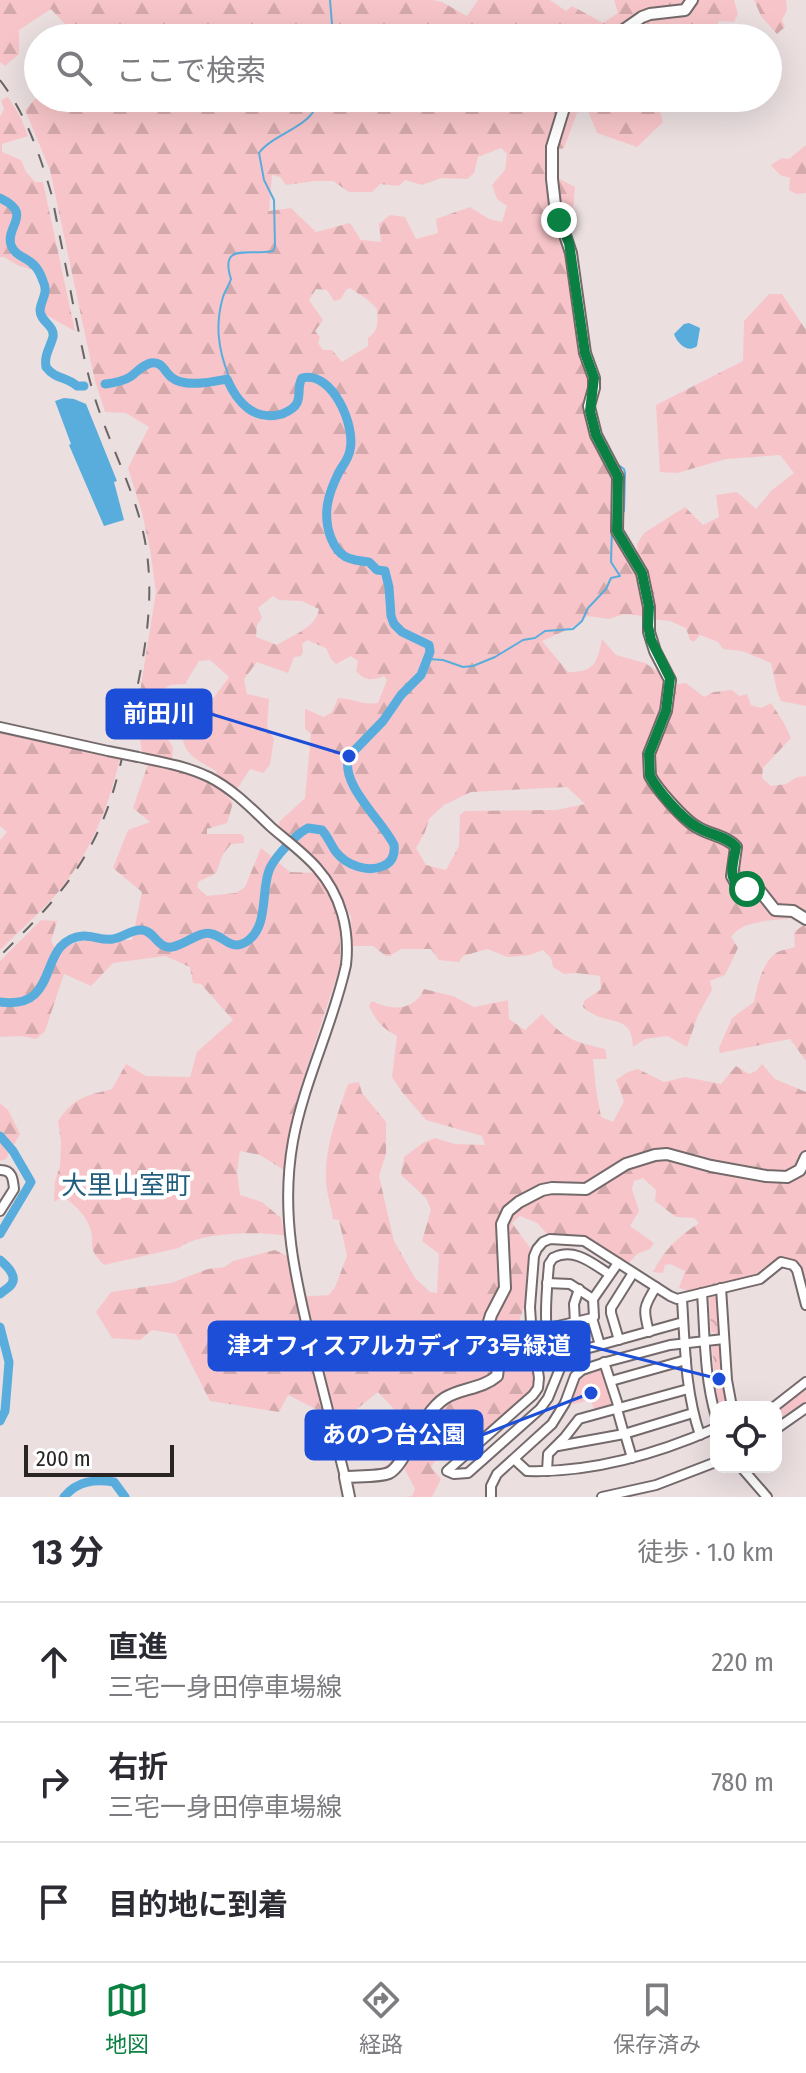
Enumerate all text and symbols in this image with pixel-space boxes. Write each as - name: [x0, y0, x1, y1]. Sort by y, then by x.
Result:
- search box: [24, 24, 782, 112]
- icon: search: [52, 46, 96, 90]
- text: ここで検索: [116, 53, 266, 89]
- route end: [541, 202, 577, 238]
- callout: 前田川: [107, 690, 211, 738]
- text: 前田川: [123, 700, 195, 728]
- route start: [729, 871, 765, 907]
- district label: 大里山室町: [61, 1170, 191, 1201]
- callout: 津オフィスアルカディア3号緑道: [209, 1322, 589, 1370]
- text: 津オフィスアルカディア3号緑道: [227, 1332, 571, 1360]
- map controls: [710, 1401, 782, 1473]
- button: locate: [710, 1401, 782, 1473]
- callout: あのつ台公園: [306, 1411, 482, 1459]
- text: あのつ台公園: [322, 1421, 466, 1449]
- scale bar: [24, 1441, 174, 1477]
- text: 200 m: [36, 1445, 91, 1472]
- text: 13 分: [32, 1532, 104, 1573]
- text: 徒歩 · 1.0 km: [637, 1537, 774, 1568]
- text: 直進: [108, 1629, 168, 1665]
- icon: ahead: [32, 1640, 76, 1684]
- text: 220 m: [711, 1647, 774, 1678]
- text: 三宅一身田停車場線: [108, 1672, 342, 1703]
- text: 右折: [108, 1749, 168, 1785]
- icon: right: [32, 1760, 76, 1804]
- text: 780 m: [711, 1767, 774, 1798]
- text: 三宅一身田停車場線: [108, 1792, 342, 1823]
- icon: arrive: [32, 1880, 76, 1924]
- text: 目的地に到着: [108, 1887, 288, 1923]
- tab: 地図: [105, 1978, 149, 2058]
- tab: 経路: [359, 1978, 403, 2058]
- tab: 保存済み: [613, 1978, 701, 2058]

